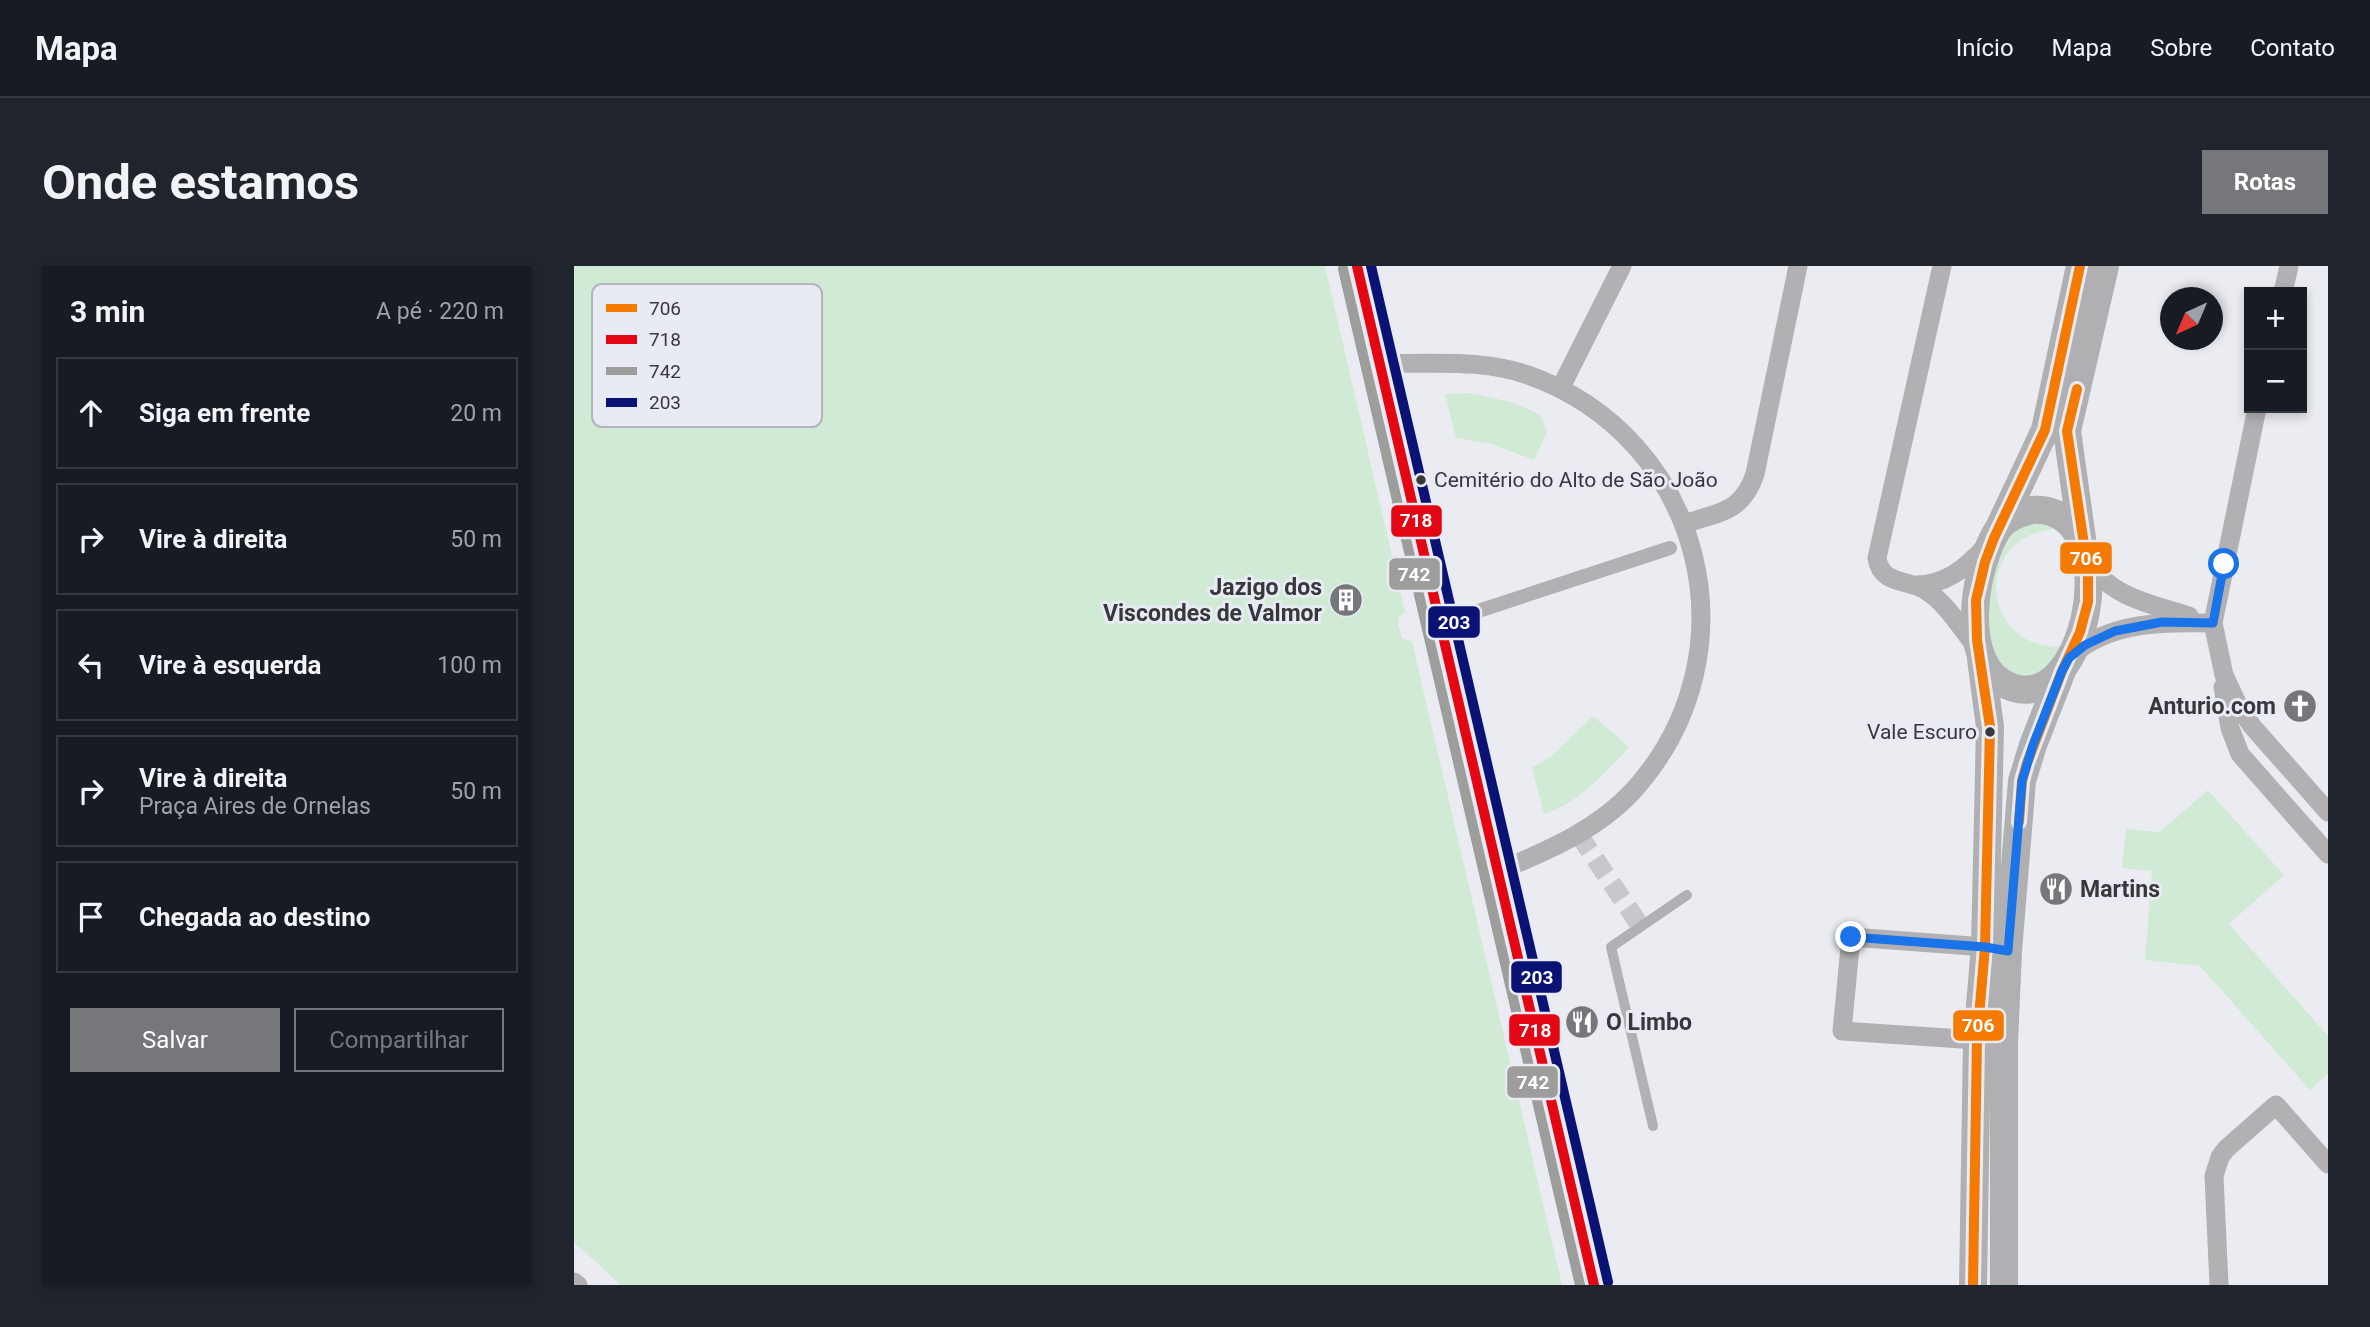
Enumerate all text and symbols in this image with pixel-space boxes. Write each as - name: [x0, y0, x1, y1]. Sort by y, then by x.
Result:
- text: Mapa: [35, 29, 118, 68]
- text: Início: [1956, 34, 2014, 62]
- text: Mapa: [2052, 34, 2112, 62]
- text: Sobre: [2150, 34, 2212, 62]
- text: Contato: [2250, 34, 2335, 62]
- button: Rotas: [2202, 150, 2328, 214]
- text: Onde estamos: [42, 154, 359, 211]
- legend: [592, 284, 822, 427]
- north arrow: [2160, 287, 2223, 350]
- map controls: [2244, 287, 2307, 413]
- button: +: [2244, 287, 2307, 350]
- text: 3 min: [70, 294, 145, 329]
- text: 706: [649, 297, 681, 320]
- text: A pé · 220 m: [376, 298, 504, 325]
- text: 718: [649, 328, 681, 351]
- button: −: [2244, 350, 2307, 413]
- text: 742: [649, 360, 681, 383]
- text: 203: [649, 391, 681, 414]
- icon: ahead: [72, 394, 110, 432]
- text: Siga em frente: [139, 398, 310, 428]
- text: 20 m: [450, 400, 502, 427]
- place label: Cemitério do Alto de São João: [1434, 468, 1718, 492]
- marker: Cemitério do Alto de São João: [1414, 473, 1428, 487]
- line badge: 718: [1390, 504, 1443, 538]
- text: 718: [1400, 509, 1432, 532]
- icon: right: [72, 520, 110, 558]
- text: Vire à direita: [139, 524, 287, 554]
- text: 50 m: [450, 526, 502, 553]
- line badge: 706: [2059, 541, 2113, 575]
- text: 706: [2070, 547, 2102, 570]
- route start: [2208, 548, 2239, 579]
- line badge: 742: [1388, 557, 1441, 591]
- text: 742: [1398, 563, 1430, 586]
- place label: Jazigo dos Viscondes de Valmor: [1103, 574, 1323, 627]
- building icon: Jazigo dos Viscondes de Valmor: [1327, 581, 1365, 619]
- line badge: 203: [1427, 605, 1481, 639]
- text: 203: [1438, 611, 1470, 634]
- icon: left: [72, 646, 110, 684]
- text: Vire à esquerda: [139, 650, 322, 680]
- text: 100 m: [437, 652, 502, 679]
- church icon: Anturio.com: [2281, 687, 2319, 725]
- place label: Anturio.com: [2148, 693, 2276, 720]
- place label: Vale Escuro: [1867, 720, 1977, 744]
- marker: Vale Escuro: [1983, 725, 1997, 739]
- text: Vire à direita: [139, 763, 287, 793]
- icon: right: [72, 772, 110, 810]
- text: 50 m: [450, 778, 502, 805]
- text: Praça Aires de Ornelas: [139, 793, 371, 820]
- restaurant icon: Martins: [2037, 870, 2075, 908]
- place label: Martins: [2080, 876, 2160, 903]
- icon: arrive: [72, 898, 110, 936]
- text: Chegada ao destino: [139, 902, 370, 932]
- route end: [1835, 921, 1866, 952]
- line badge: 203: [1510, 960, 1563, 994]
- text: 203: [1521, 966, 1553, 989]
- restaurant icon: O Limbo: [1563, 1003, 1601, 1041]
- button: Salvar: [70, 1008, 280, 1072]
- button: Compartilhar: [294, 1008, 504, 1072]
- place label: O Limbo: [1606, 1009, 1692, 1036]
- line badge: 706: [1952, 1009, 2005, 1042]
- line badge: 718: [1508, 1013, 1561, 1047]
- text: 706: [1962, 1014, 1994, 1037]
- text: 718: [1519, 1019, 1551, 1042]
- line badge: 742: [1506, 1065, 1559, 1099]
- text: 742: [1517, 1071, 1549, 1094]

